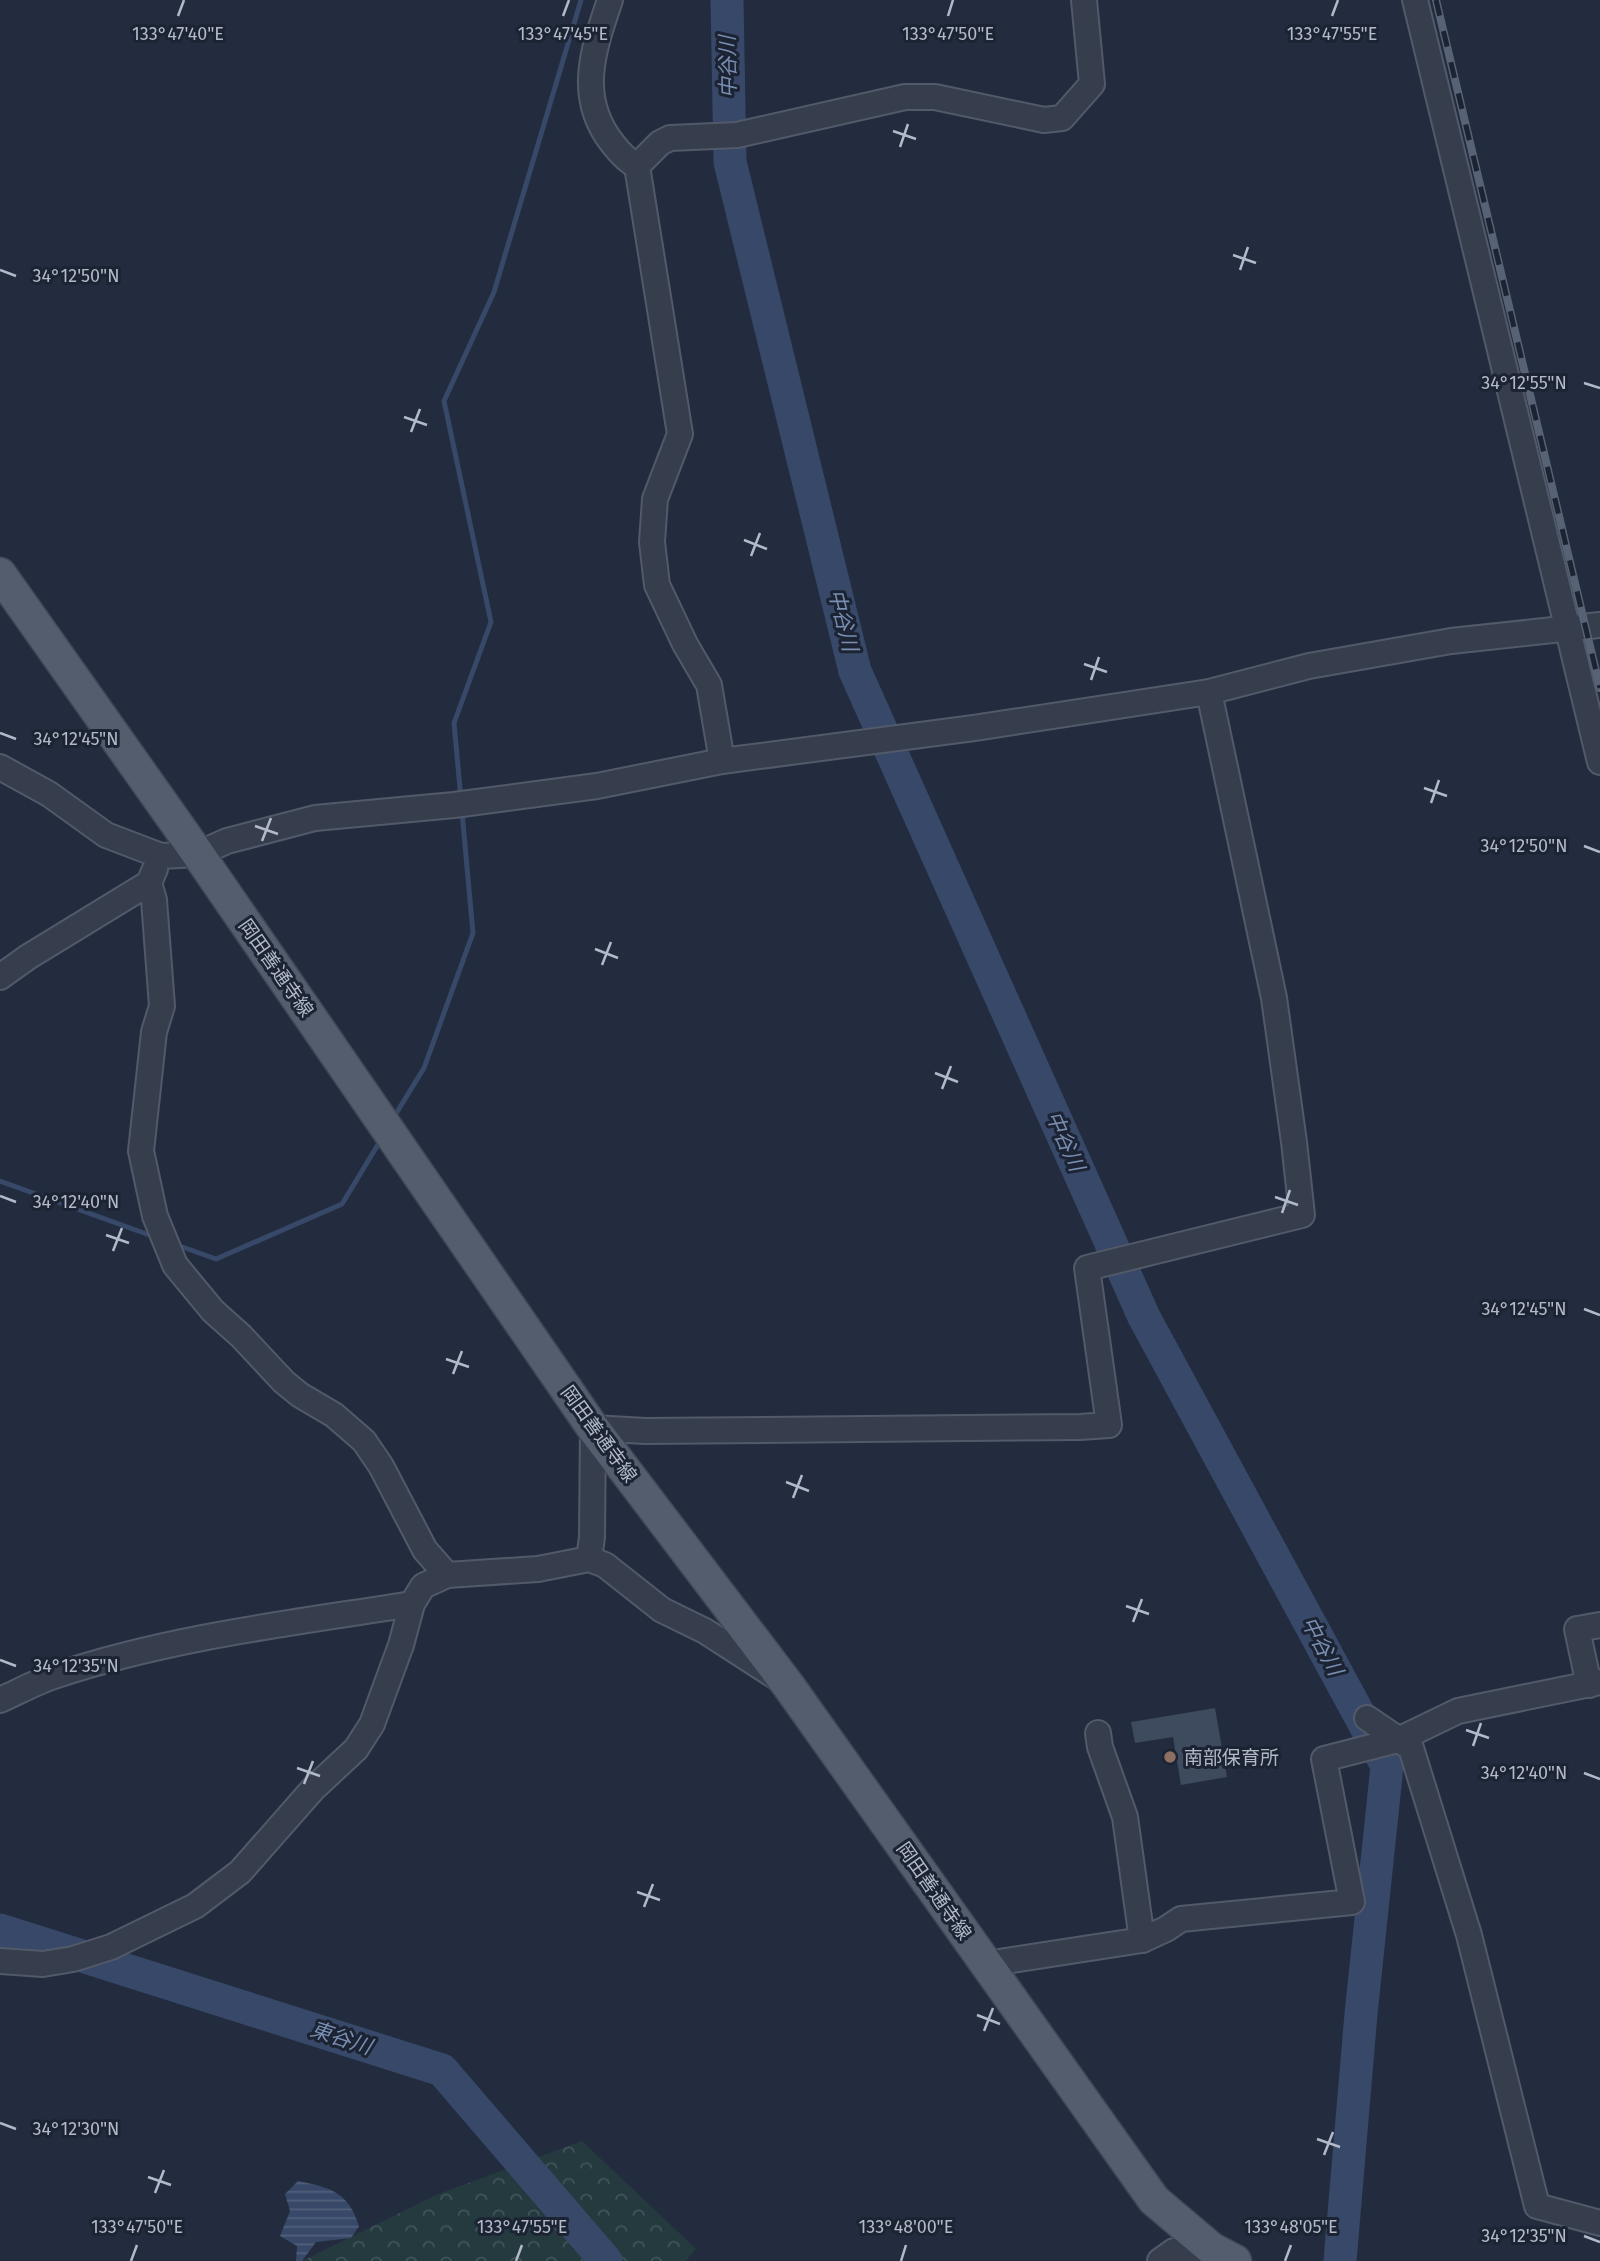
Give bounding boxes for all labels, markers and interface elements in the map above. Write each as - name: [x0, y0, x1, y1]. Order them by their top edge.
- text: 133°47'40"E: [132, 23, 224, 45]
- text: 133°47'45"E: [518, 23, 608, 45]
- text: 133°47'50"E: [902, 23, 994, 45]
- text: 133°47'55"E: [1287, 23, 1377, 45]
- water label: 中谷川: [714, 33, 742, 99]
- text: 34°12'50"N: [33, 265, 119, 287]
- text: 34°12'55"N: [1481, 372, 1567, 394]
- water label: 中谷川: [823, 586, 864, 656]
- text: 34°12'45"N: [33, 728, 119, 750]
- text: 34°12'50"N: [1481, 835, 1567, 857]
- street label: 岡田善通寺線: [234, 915, 318, 1021]
- water label: 中谷川: [1040, 1107, 1091, 1177]
- text: 34°12'40"N: [33, 1191, 119, 1213]
- text: 34°12'45"N: [1481, 1298, 1567, 1320]
- street label: 岡田善通寺線: [556, 1381, 642, 1487]
- water label: 中谷川: [1296, 1612, 1349, 1682]
- text: 34°12'35"N: [33, 1655, 119, 1677]
- place label: 南部保育所: [1184, 1746, 1279, 1769]
- marker: 南部保育所: [1162, 1749, 1178, 1765]
- text: 34°12'40"N: [1481, 1762, 1567, 1784]
- street label: 岡田善通寺線: [892, 1838, 976, 1944]
- water label: 東谷川: [307, 2016, 377, 2061]
- text: 34°12'30"N: [33, 2118, 119, 2140]
- text: 133°47'50"E: [91, 2216, 183, 2238]
- text: 133°47'55"E: [477, 2216, 567, 2238]
- text: 133°48'00"E: [859, 2216, 953, 2238]
- text: 133°48'05"E: [1244, 2216, 1338, 2238]
- text: 34°12'35"N: [1481, 2225, 1567, 2247]

